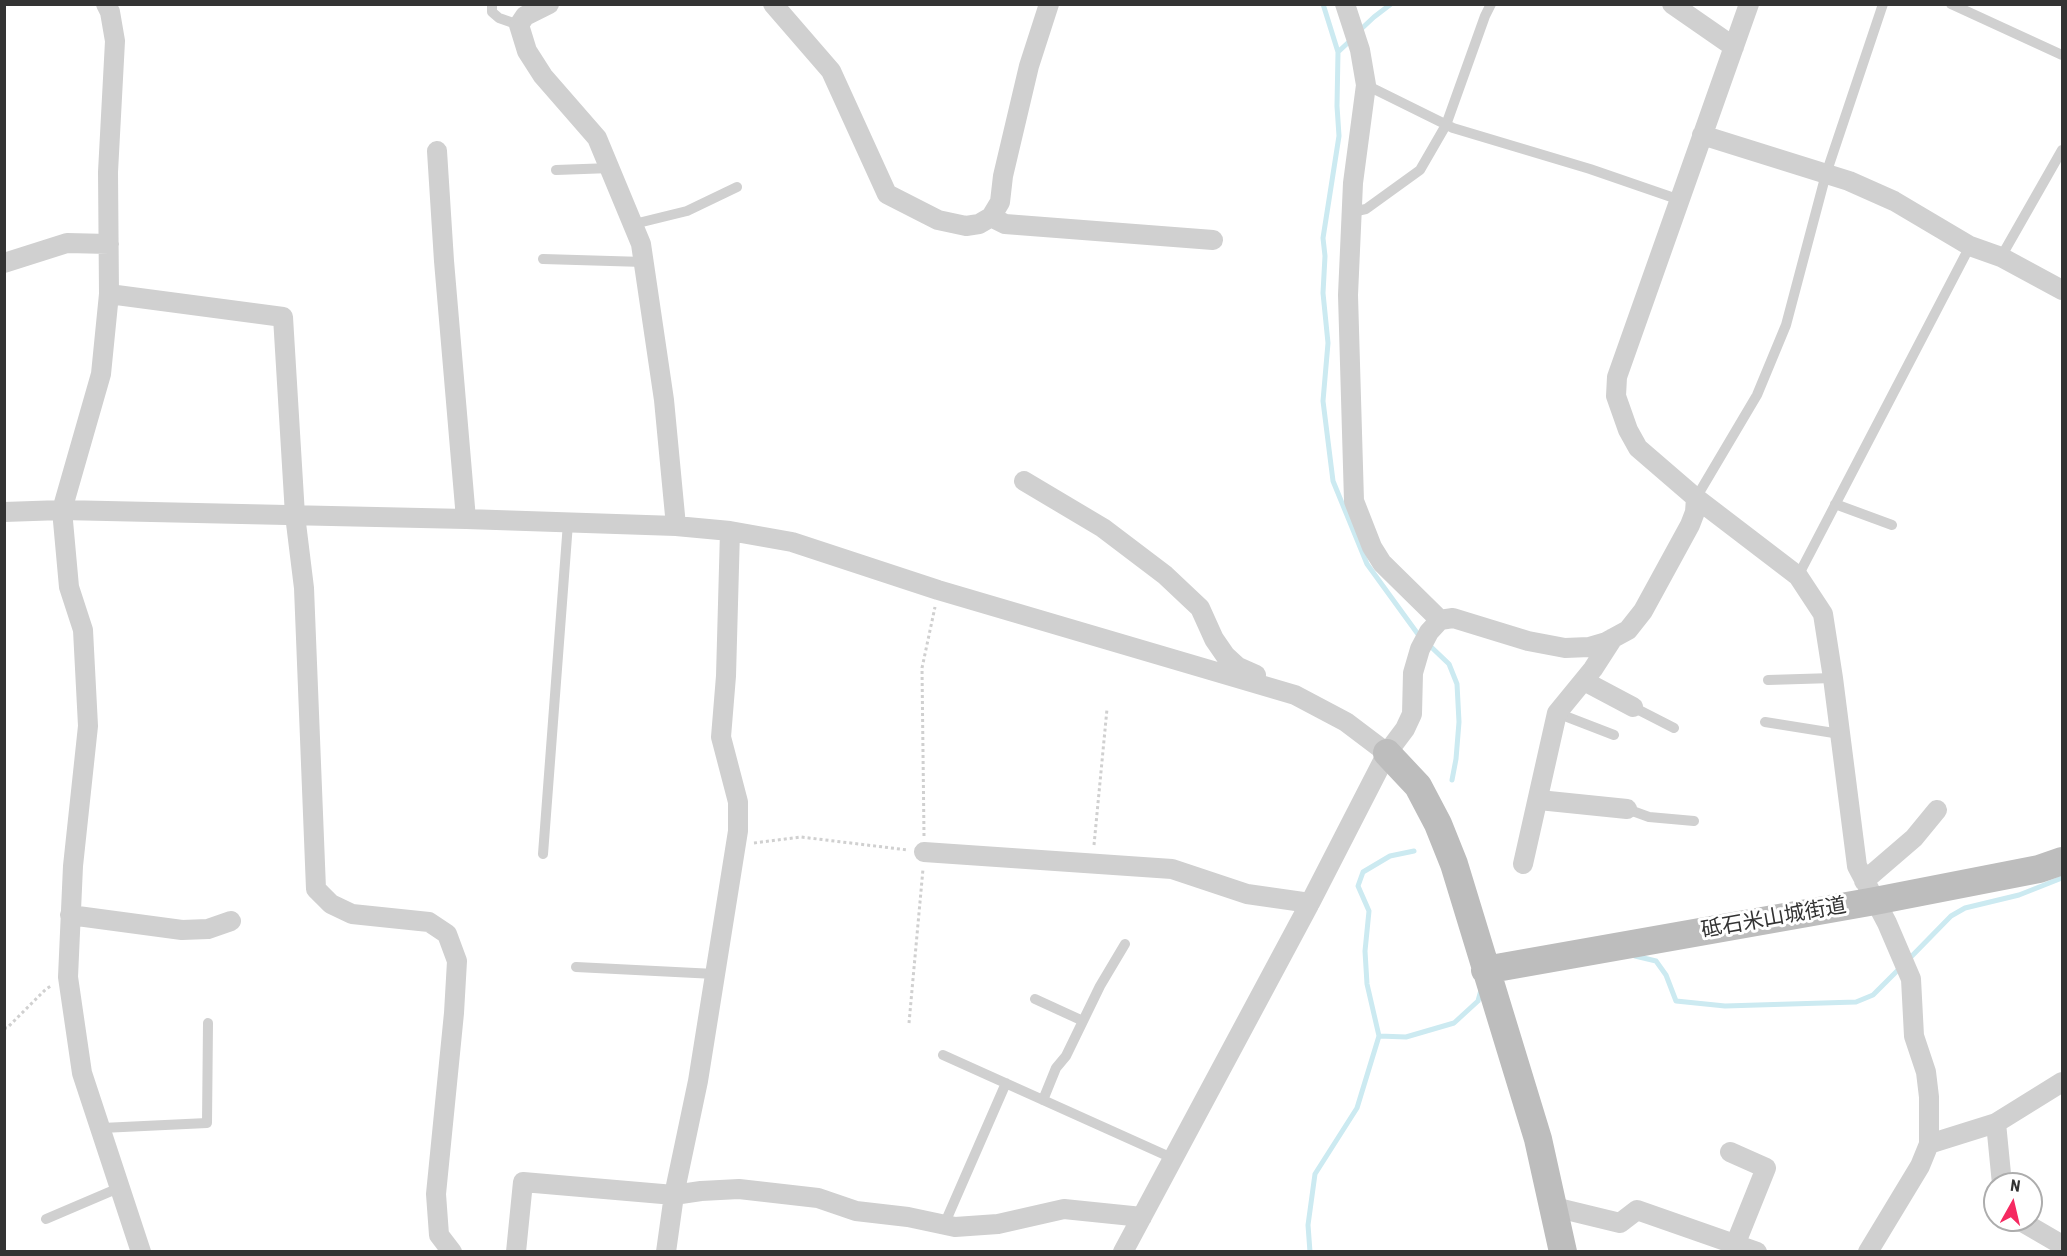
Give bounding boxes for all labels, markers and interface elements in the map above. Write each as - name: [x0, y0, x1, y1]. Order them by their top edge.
- street label: 砥石米山城街道: [1699, 894, 1849, 944]
- north arrow: [1983, 1172, 2043, 1232]
- text: N: [2009, 1176, 2021, 1196]

